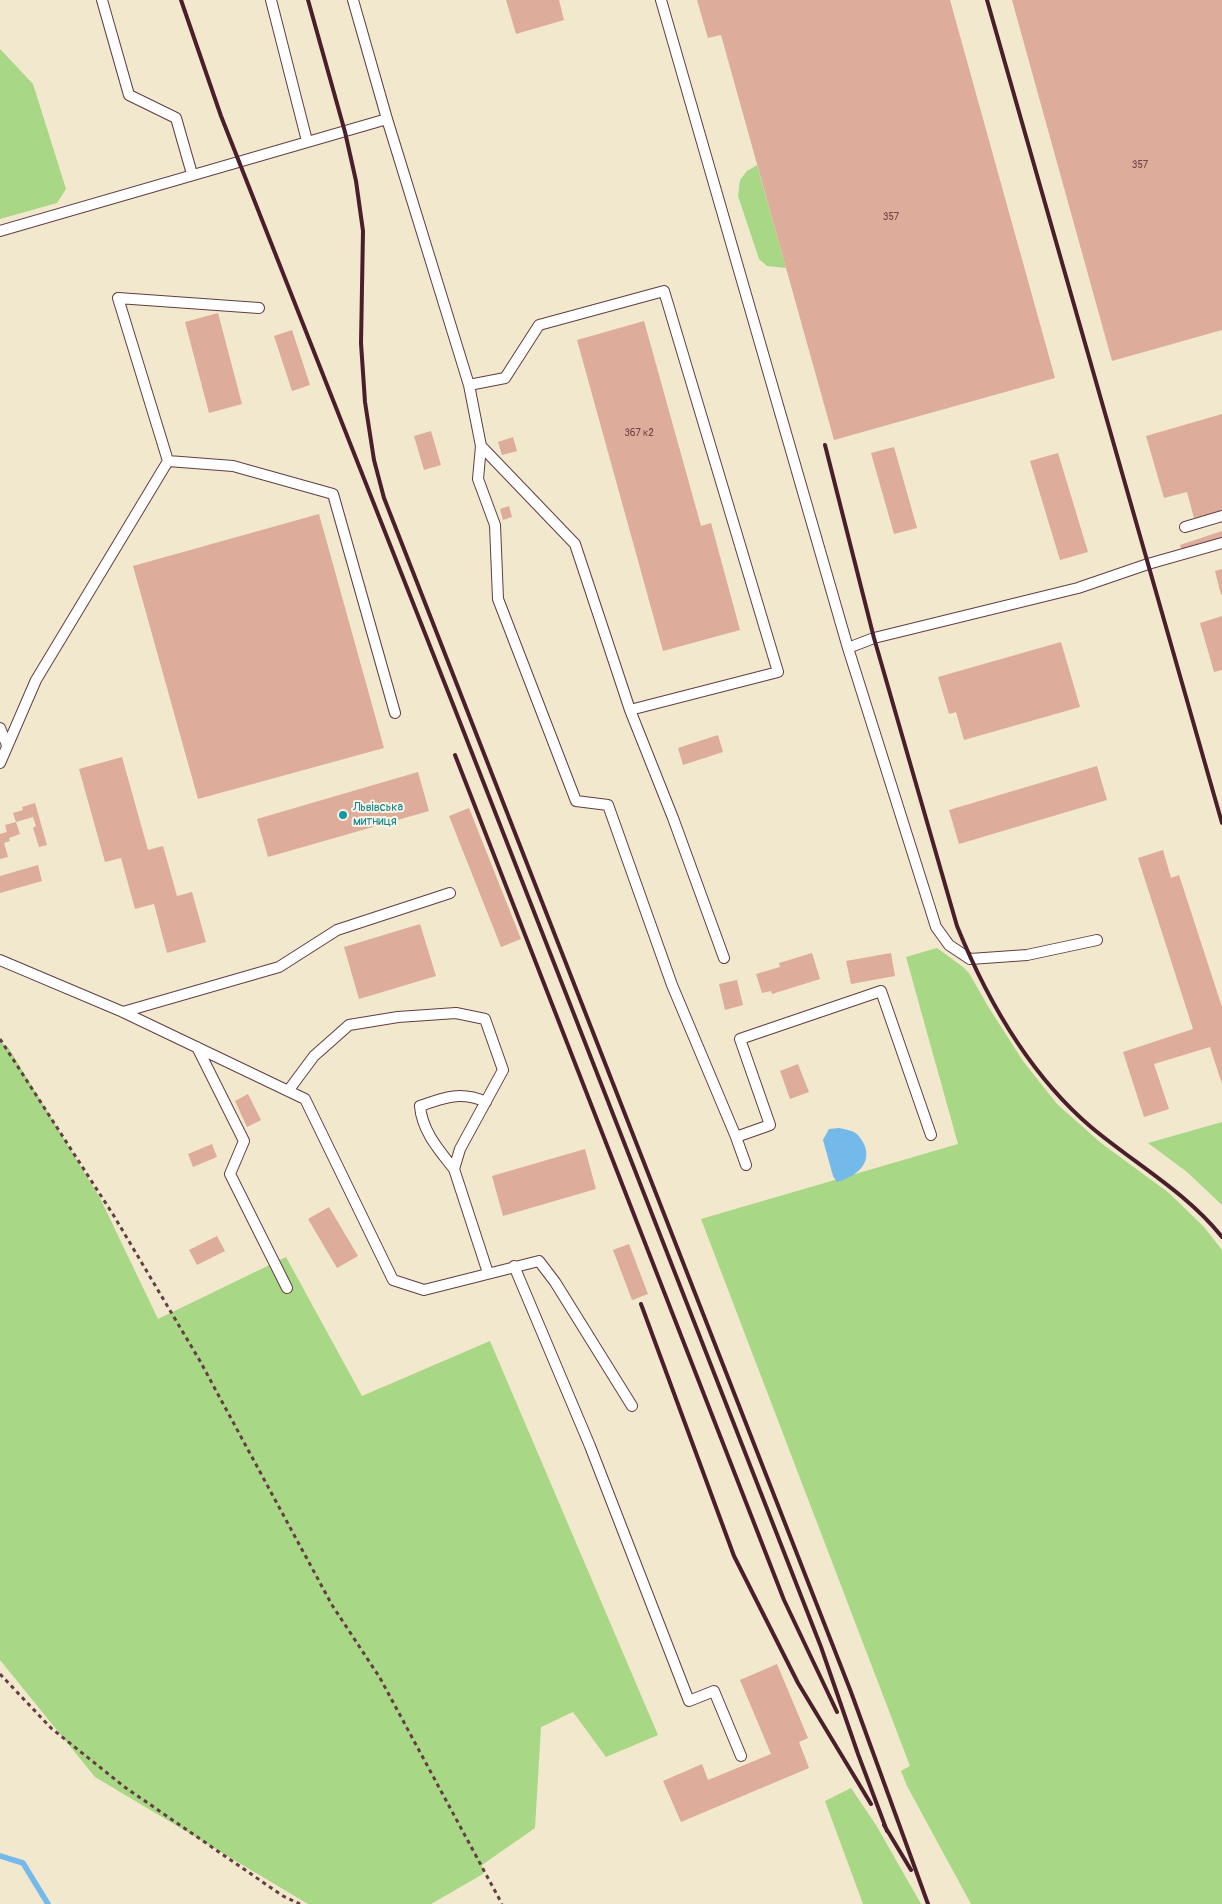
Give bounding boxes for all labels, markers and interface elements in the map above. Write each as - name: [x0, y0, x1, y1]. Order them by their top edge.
- house number: 357: [1132, 159, 1148, 171]
- house number: 357: [883, 211, 899, 223]
- house number: 367 к2: [624, 427, 654, 439]
- place label: Львівська митниця: [353, 801, 403, 829]
- marker: Львівська митниця: [337, 809, 349, 821]

